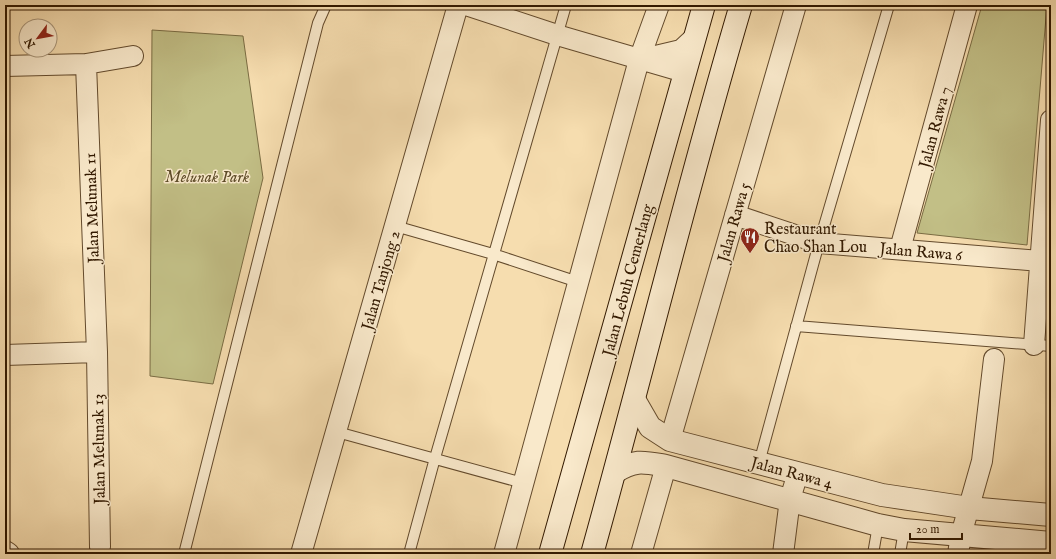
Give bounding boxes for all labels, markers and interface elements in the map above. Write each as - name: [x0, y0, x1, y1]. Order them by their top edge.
- north arrow: [18, 18, 58, 58]
- text: N: [22, 35, 39, 51]
- street label: Jalan Rawa 7: [915, 85, 956, 172]
- street label: Jalan Melunak 11: [81, 152, 105, 266]
- park label: Melunak Park: [165, 168, 250, 188]
- street label: Jalan Rawa 5: [713, 180, 756, 267]
- street label: Jalan Lebuh Cemerlang: [598, 202, 659, 361]
- place label: Restaurant Chao Shan Lou: [764, 220, 867, 258]
- restaurant icon: Restaurant Chao Shan Lou: [739, 226, 761, 254]
- street label: Jalan Tanjong 2: [358, 228, 406, 335]
- street label: Jalan Rawa 6: [877, 239, 963, 267]
- street label: Jalan Melunak 13: [89, 393, 111, 506]
- street label: Jalan Rawa 4: [746, 453, 835, 494]
- scale bar: [910, 515, 962, 541]
- text: 20 m: [916, 522, 939, 537]

